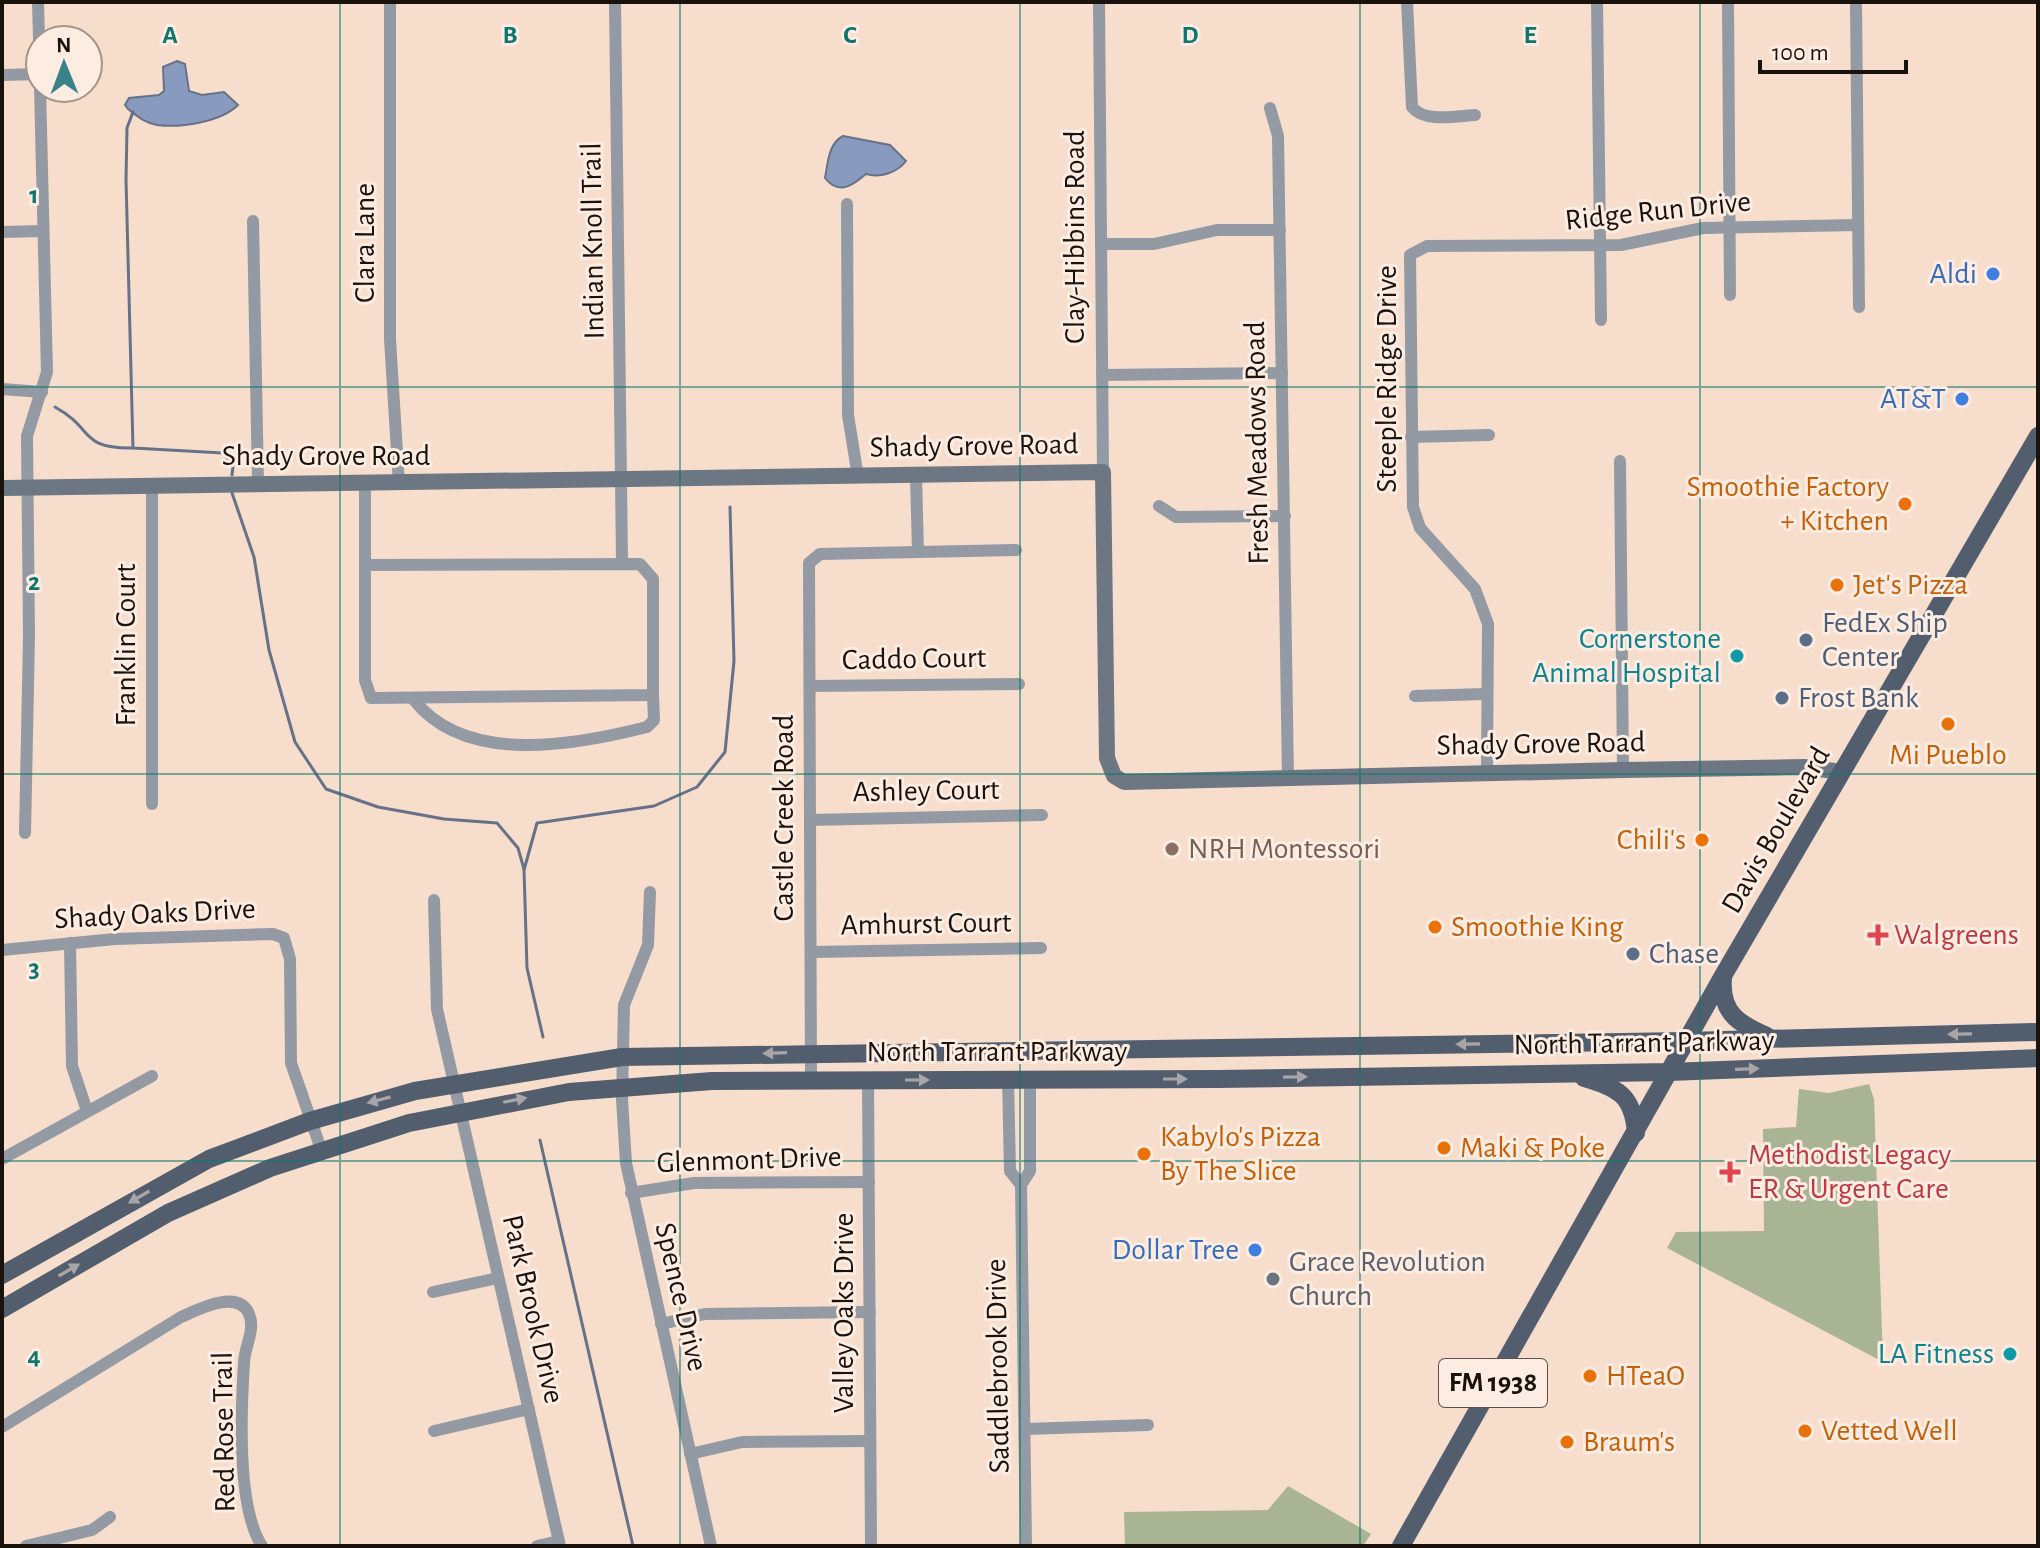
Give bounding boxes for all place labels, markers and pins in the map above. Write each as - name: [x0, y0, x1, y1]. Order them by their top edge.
- place label: Aldi: [1929, 259, 1977, 289]
- marker: Aldi: [1984, 265, 2002, 283]
- place label: AT&T: [1880, 384, 1946, 414]
- marker: AT&T: [1953, 390, 1971, 408]
- place label: Smoothie Factory + Kitchen: [1687, 472, 1889, 536]
- marker: Smoothie Factory + Kitchen: [1896, 495, 1914, 513]
- place label: Jet's Pizza: [1853, 570, 1968, 600]
- marker: Jet's Pizza: [1828, 576, 1846, 594]
- place label: FedEx Ship Center: [1822, 608, 1948, 672]
- place label: Cornerstone Animal Hospital: [1532, 624, 1721, 688]
- marker: FedEx Ship Center: [1797, 631, 1815, 649]
- marker: Cornerstone Animal Hospital: [1728, 647, 1746, 665]
- place label: Frost Bank: [1798, 683, 1919, 713]
- marker: Frost Bank: [1773, 689, 1791, 707]
- marker: Mi Pueblo: [1939, 715, 1957, 733]
- place label: Mi Pueblo: [1889, 740, 2007, 770]
- place label: Chili's: [1617, 825, 1686, 855]
- marker: Chili's: [1693, 831, 1711, 849]
- place label: NRH Montessori: [1188, 834, 1380, 864]
- marker: NRH Montessori: [1163, 840, 1181, 858]
- place label: Smoothie King: [1451, 912, 1624, 942]
- marker: Smoothie King: [1426, 918, 1444, 936]
- place label: Walgreens: [1894, 920, 2019, 950]
- marker: Walgreens: [1869, 926, 1887, 944]
- place label: Chase: [1649, 939, 1719, 969]
- marker: Chase: [1624, 945, 1642, 963]
- place label: Kabylo's Pizza By The Slice: [1160, 1122, 1321, 1186]
- place label: Maki & Poke: [1460, 1133, 1605, 1163]
- marker: Maki & Poke: [1435, 1139, 1453, 1157]
- place label: Methodist Legacy ER & Urgent Care: [1748, 1140, 1951, 1204]
- marker: Kabylo's Pizza By The Slice: [1135, 1145, 1153, 1163]
- marker: Methodist Legacy ER & Urgent Care: [1719, 1161, 1741, 1183]
- place label: Dollar Tree: [1112, 1235, 1239, 1265]
- marker: Dollar Tree: [1246, 1241, 1264, 1259]
- place label: Grace Revolution Church: [1289, 1247, 1486, 1311]
- marker: Grace Revolution Church: [1264, 1270, 1282, 1288]
- place label: LA Fitness: [1878, 1339, 1994, 1369]
- marker: LA Fitness: [2001, 1345, 2019, 1363]
- place label: HTeaO: [1606, 1361, 1685, 1391]
- marker: HTeaO: [1581, 1367, 1599, 1385]
- place label: Vetted Well: [1821, 1416, 1958, 1446]
- marker: Vetted Well: [1796, 1422, 1814, 1440]
- place label: Braum's: [1583, 1427, 1675, 1457]
- marker: Braum's: [1558, 1433, 1576, 1451]

